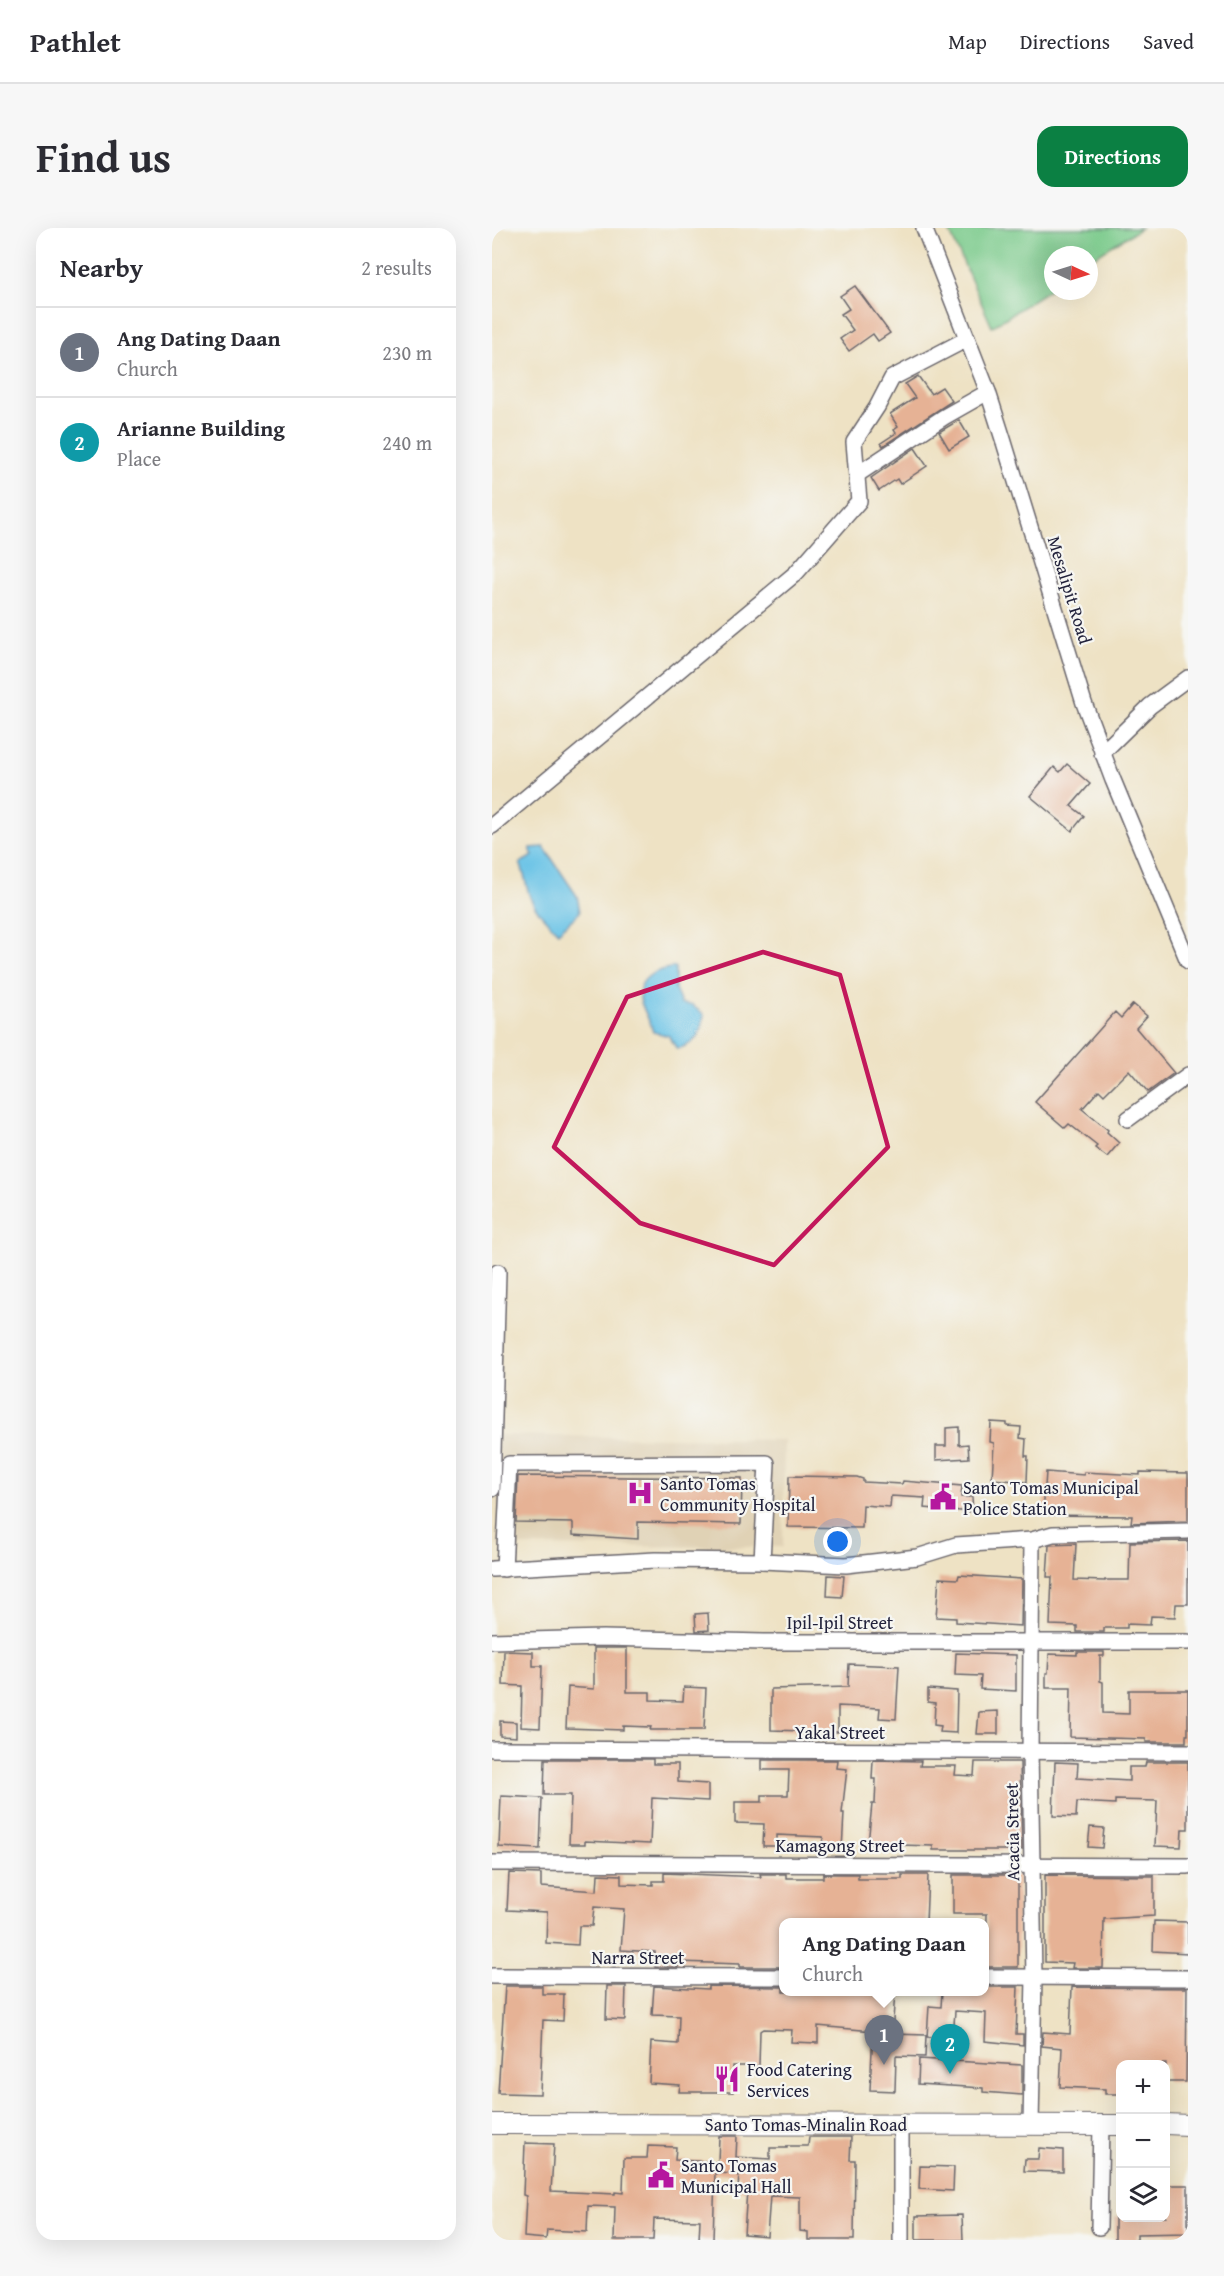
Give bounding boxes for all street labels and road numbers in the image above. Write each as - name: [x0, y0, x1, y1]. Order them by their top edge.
- street label: Mesalipit Road: [1041, 533, 1099, 648]
- street label: Ipil-Ipil Street: [787, 1609, 894, 1636]
- street label: Yakal Street: [795, 1719, 886, 1746]
- street label: Acacia Street: [998, 1782, 1026, 1881]
- street label: Kamagong Street: [775, 1832, 905, 1859]
- street label: Narra Street: [592, 1944, 685, 1971]
- street label: Santo Tomas-Minalin Road: [705, 2111, 908, 2138]

